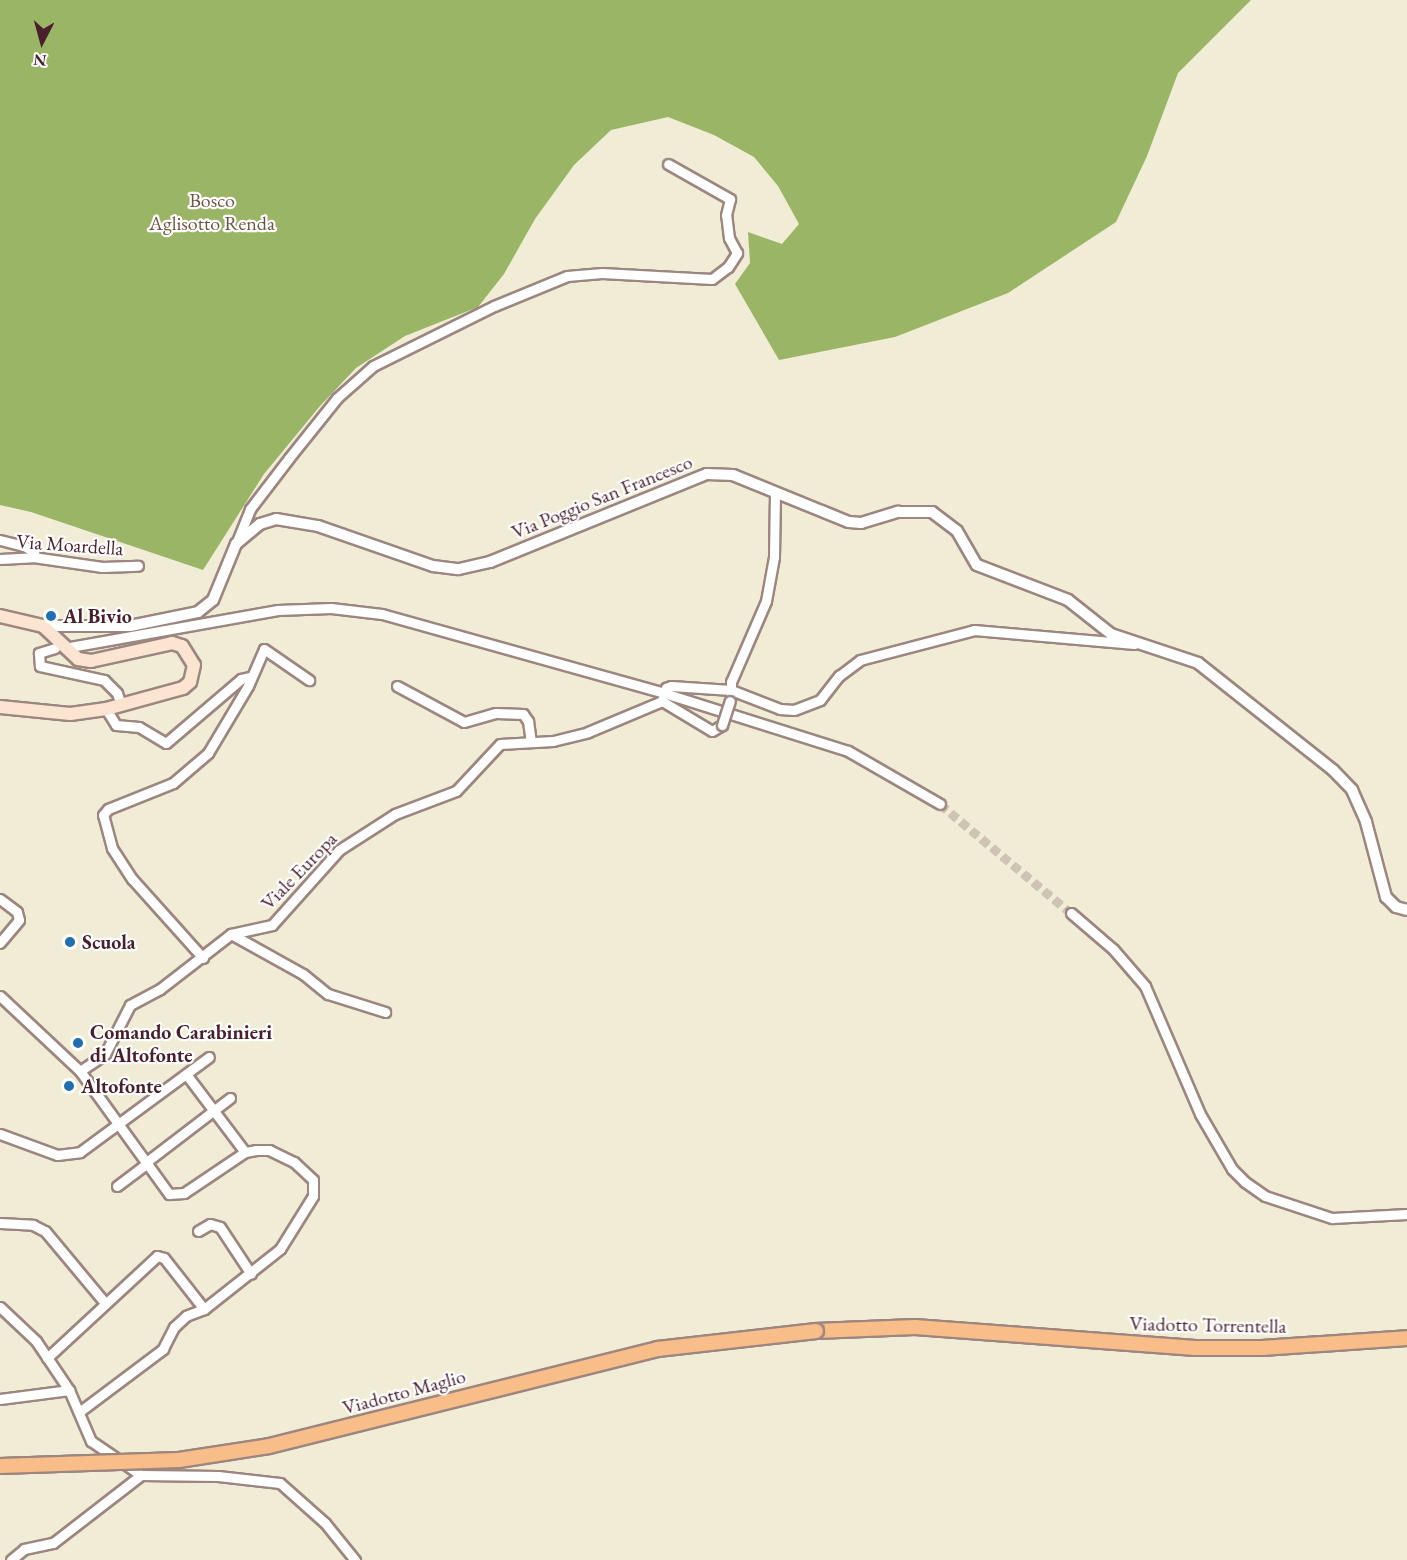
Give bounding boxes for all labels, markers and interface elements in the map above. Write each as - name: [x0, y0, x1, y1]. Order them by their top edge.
- north arrow: [12, 12, 72, 72]
- text: N: [33, 49, 48, 72]
- park label: Bosco Aglisotto Renda: [149, 189, 275, 236]
- street label: Via Poggio San Francesco: [508, 450, 696, 544]
- street label: Via Moardella: [16, 529, 124, 561]
- place label: Al Bivio: [63, 604, 132, 628]
- marker: Al Bivio: [44, 609, 58, 623]
- street label: Viale Europa: [256, 827, 342, 915]
- place label: Scuola: [82, 930, 136, 954]
- marker: Scuola: [63, 935, 77, 949]
- place label: Comando Carabinieri di Altofonte: [90, 1020, 272, 1067]
- marker: Comando Carabinieri di Altofonte: [71, 1036, 85, 1050]
- place label: Altofonte: [81, 1074, 162, 1098]
- marker: Altofonte: [62, 1079, 76, 1093]
- street label: Viadotto Torrentella: [1129, 1312, 1287, 1338]
- street label: Viadotto Maglio: [340, 1364, 468, 1420]

